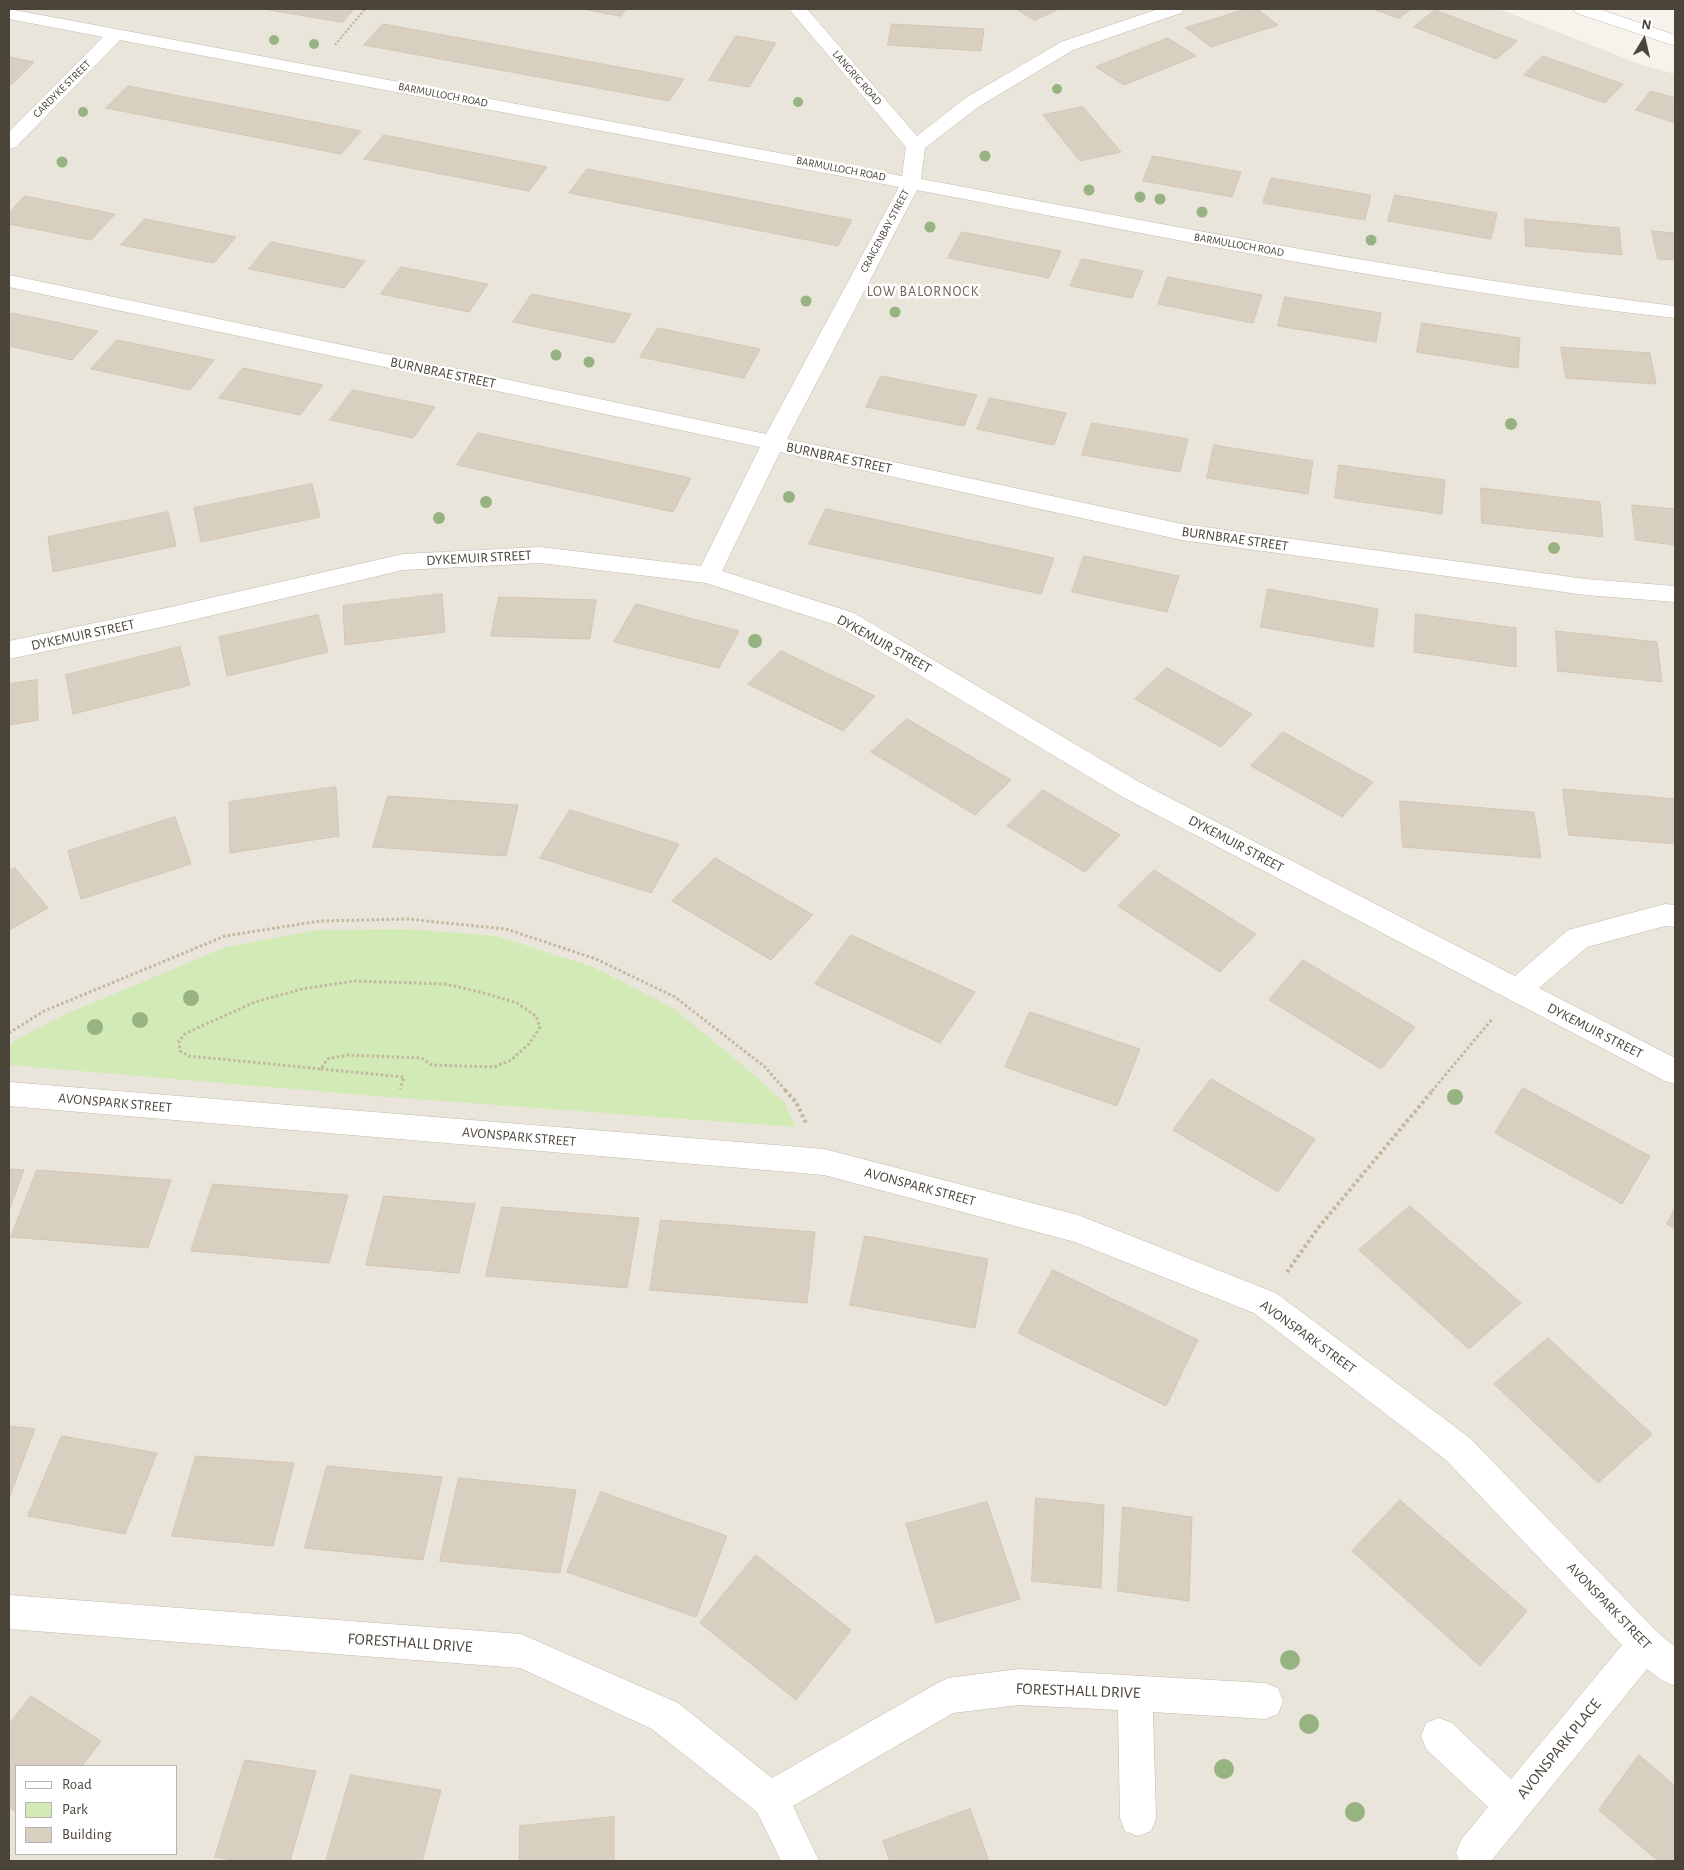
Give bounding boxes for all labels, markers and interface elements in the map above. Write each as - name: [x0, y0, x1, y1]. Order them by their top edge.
- north arrow: [1619, 15, 1669, 65]
- text: N: [1640, 18, 1652, 33]
- street label: LANGRIG ROAD: [830, 48, 884, 108]
- street label: CARDYKE STREET: [30, 57, 94, 121]
- street label: BARMULLOCH ROAD: [397, 80, 489, 110]
- street label: BARMULLOCH ROAD: [795, 154, 887, 184]
- street label: CRAIGENBAY STREET: [858, 187, 912, 275]
- street label: BARMULLOCH ROAD: [1193, 231, 1285, 259]
- district label: LOW BALORNOCK: [865, 284, 981, 300]
- street label: BURNBRAE STREET: [389, 354, 497, 392]
- street label: BURNBRAE STREET: [785, 439, 893, 477]
- street label: BURNBRAE STREET: [1181, 523, 1289, 555]
- street label: DYKEMUIR STREET: [426, 547, 532, 569]
- street label: DYKEMUIR STREET: [834, 611, 934, 677]
- street label: DYKEMUIR STREET: [30, 616, 136, 654]
- street label: DYKEMUIR STREET: [1186, 812, 1286, 876]
- street label: DYKEMUIR STREET: [1544, 1000, 1646, 1062]
- street label: AVONSPARK STREET: [57, 1090, 173, 1116]
- street label: AVONSPARK STREET: [461, 1124, 577, 1150]
- street label: AVONSPARK STREET: [863, 1164, 977, 1210]
- street label: AVONSPARK STREET: [1257, 1297, 1359, 1377]
- street label: AVONSPARK STREET: [1563, 1559, 1655, 1653]
- street label: FORESTHALL DRIVE: [347, 1629, 473, 1657]
- street label: FORESTHALL DRIVE: [1015, 1679, 1141, 1703]
- street label: AVONSPARK PLACE: [1513, 1695, 1605, 1803]
- legend: [15, 1765, 178, 1855]
- text: Road: [62, 1777, 92, 1792]
- text: Park: [62, 1802, 88, 1817]
- text: Building: [62, 1827, 112, 1842]

